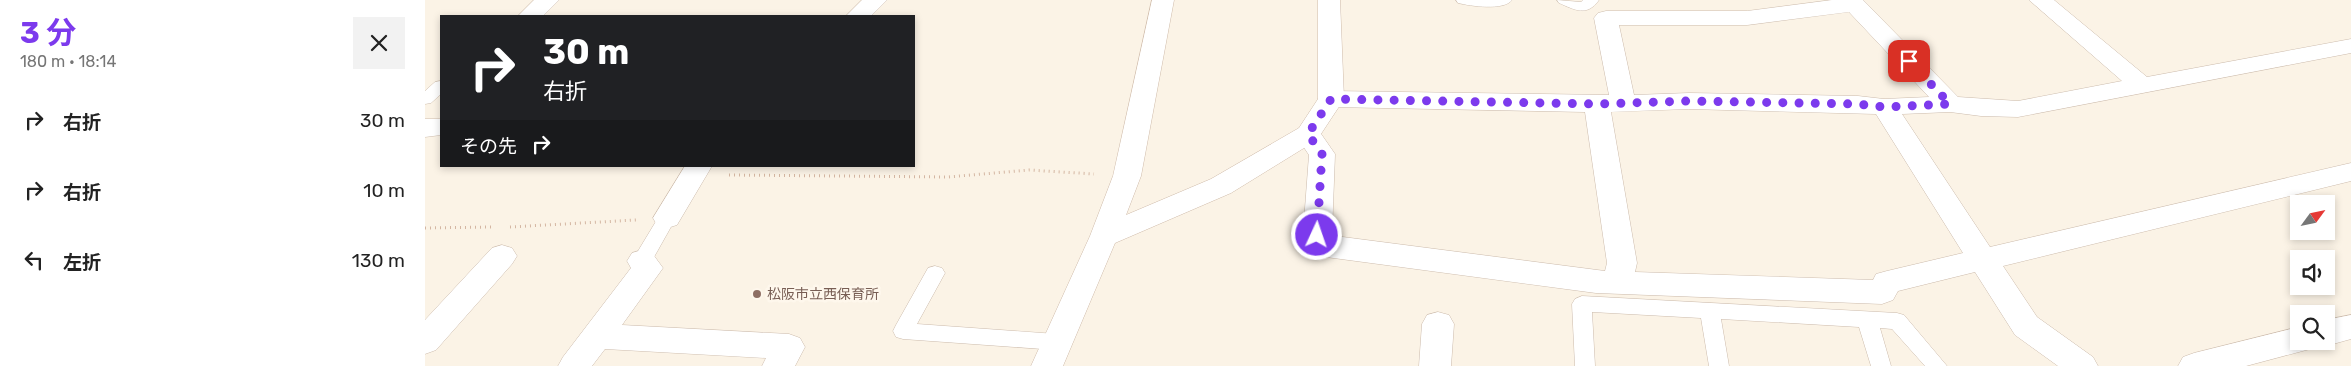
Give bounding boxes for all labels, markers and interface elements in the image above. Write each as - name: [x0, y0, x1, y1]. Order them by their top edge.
- text: 3 分: [20, 15, 76, 51]
- button: close: [353, 17, 405, 69]
- text: 30 m: [543, 31, 629, 73]
- icon: right: [460, 35, 525, 100]
- pin: [1888, 40, 1930, 82]
- icon: arrive: [1895, 47, 1923, 75]
- text: 180 m · 18:14: [20, 52, 116, 71]
- text: 右折: [543, 78, 587, 105]
- icon: right: [20, 106, 48, 134]
- text: 30 m: [360, 109, 405, 132]
- text: 右折: [63, 111, 101, 134]
- icon: right: [527, 130, 555, 158]
- text: その先: [460, 135, 517, 158]
- icon: right: [20, 176, 48, 204]
- text: 10 m: [363, 179, 405, 202]
- text: 右折: [63, 181, 101, 204]
- north arrow: [2290, 195, 2335, 240]
- map controls: [2290, 195, 2335, 350]
- position arrow: [1290, 208, 1342, 260]
- icon: left: [20, 246, 48, 274]
- text: 130 m: [352, 249, 405, 272]
- button: sound: [2290, 250, 2335, 295]
- text: 左折: [63, 251, 101, 274]
- place label: 松阪市立西保育所: [767, 286, 879, 303]
- marker: 松阪市立西保育所: [751, 288, 763, 300]
- button: search: [2290, 305, 2335, 350]

